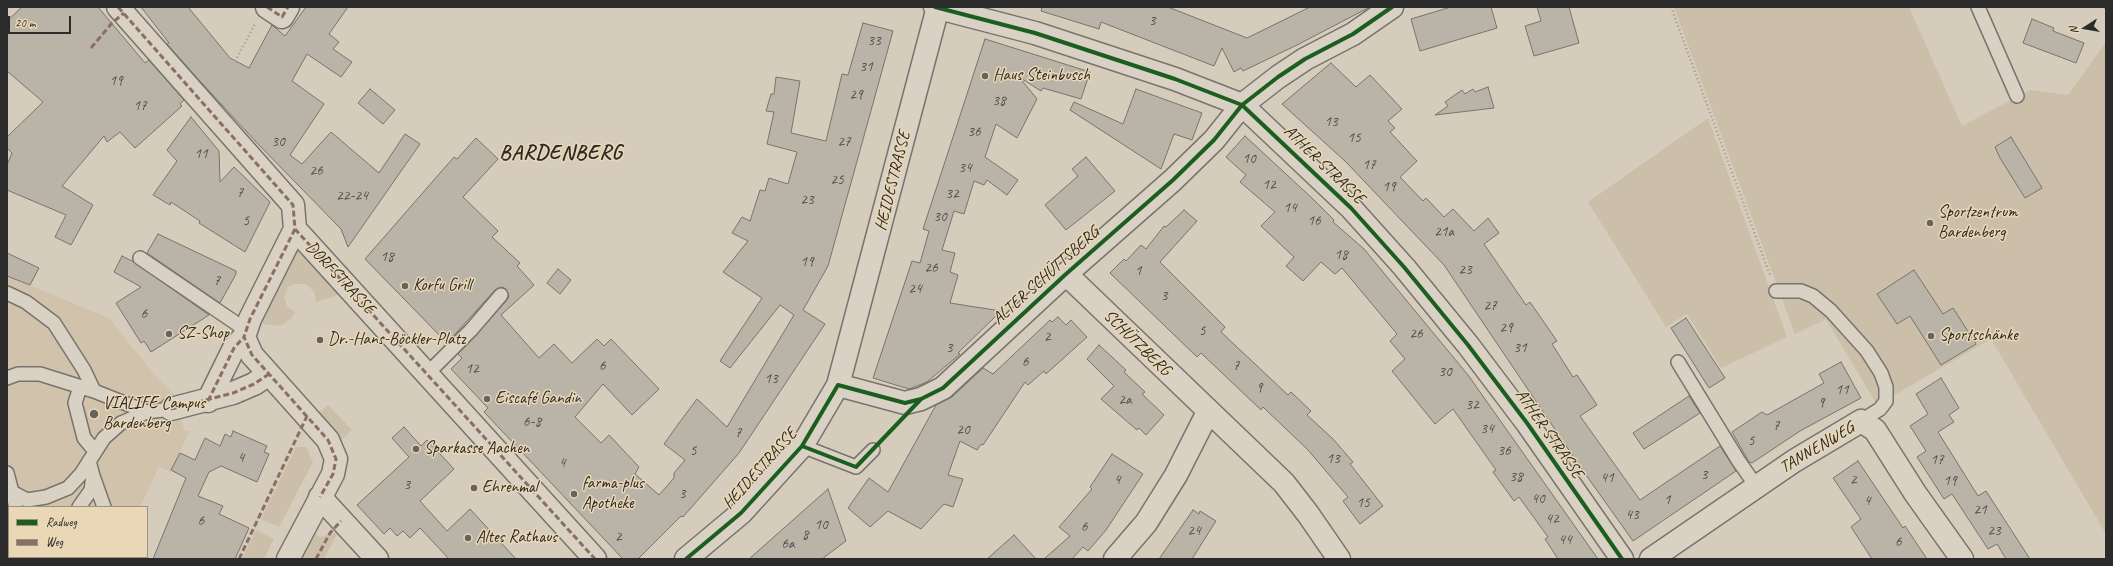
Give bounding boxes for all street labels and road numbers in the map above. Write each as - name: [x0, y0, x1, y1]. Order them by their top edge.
- street label: ATHER STRASSE: [1279, 121, 1369, 209]
- street label: HEIDESTRASSE: [871, 129, 915, 233]
- street label: ALTER SCHÜTTSBERG: [988, 223, 1104, 329]
- street label: DORFSTRASSE: [301, 237, 379, 319]
- street label: SCHÜTZBERG: [1099, 306, 1175, 380]
- street label: ATHER STRASSE: [1511, 385, 1587, 483]
- street label: TANNENWEG: [1776, 418, 1858, 478]
- street label: HEIDESTRASSE: [718, 424, 802, 514]

